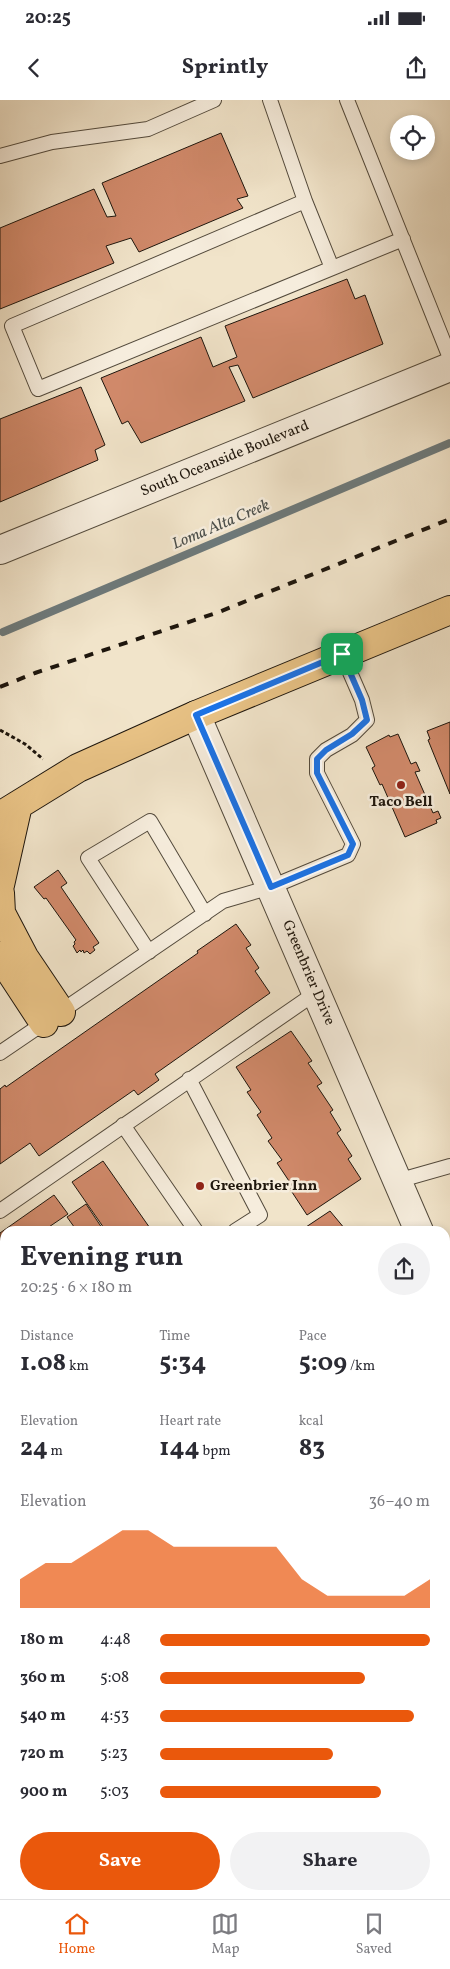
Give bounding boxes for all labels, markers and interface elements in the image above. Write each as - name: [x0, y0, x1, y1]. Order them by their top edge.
- text: 20:25: [25, 5, 71, 31]
- text: Sprintly: [182, 52, 268, 83]
- icon: back: [20, 54, 48, 82]
- icon: share: [402, 54, 430, 82]
- map controls: [390, 115, 435, 160]
- button: locate: [390, 115, 435, 160]
- street label: South Oceanside Boulevard: [138, 416, 312, 502]
- water label: Loma Alta Creek: [169, 494, 274, 555]
- pin: [321, 633, 363, 675]
- icon: arrive: [328, 640, 356, 668]
- marker: Taco Bell: [395, 779, 407, 791]
- place label: Taco Bell: [369, 792, 433, 813]
- street label: Greenbrier Drive: [276, 917, 340, 1029]
- place label: Greenbrier Inn: [210, 1176, 318, 1197]
- marker: Greenbrier Inn: [194, 1180, 206, 1192]
- text: Evening run: [20, 1238, 184, 1277]
- button: share: [378, 1243, 430, 1295]
- text: 20:25 · 6 × 180 m: [20, 1277, 132, 1299]
- text: Distance: [20, 1327, 74, 1346]
- text: Time: [159, 1327, 190, 1346]
- text: Pace: [299, 1327, 327, 1346]
- text: 1.08: [20, 1346, 66, 1381]
- text: 5:34: [159, 1346, 206, 1381]
- text: 5:09: [299, 1346, 347, 1381]
- text: km: [66, 1357, 89, 1376]
- text: /km: [347, 1357, 375, 1376]
- text: Elevation: [20, 1412, 78, 1431]
- text: Heart rate: [159, 1412, 221, 1431]
- text: kcal: [299, 1412, 324, 1431]
- text: 24: [20, 1431, 48, 1466]
- text: 144: [159, 1431, 200, 1466]
- text: 83: [299, 1431, 325, 1466]
- text: m: [48, 1442, 63, 1461]
- text: bpm: [200, 1442, 231, 1461]
- text: Elevation: [20, 1491, 87, 1513]
- text: 36–40 m: [369, 1491, 430, 1513]
- text: 180 m: [20, 1629, 64, 1651]
- text: 4:48: [100, 1629, 131, 1651]
- text: 360 m: [20, 1667, 65, 1689]
- text: 5:08: [100, 1667, 129, 1689]
- text: 540 m: [20, 1705, 66, 1727]
- text: 4:53: [100, 1705, 129, 1727]
- text: 720 m: [20, 1743, 64, 1765]
- text: 5:23: [100, 1743, 128, 1765]
- text: 900 m: [20, 1781, 68, 1803]
- text: 5:03: [100, 1781, 129, 1803]
- button: Save: [20, 1832, 220, 1890]
- button: Share: [230, 1832, 430, 1890]
- tab: Home: [58, 1910, 95, 1959]
- tab: Map: [211, 1910, 239, 1959]
- tab: Saved: [356, 1910, 392, 1959]

